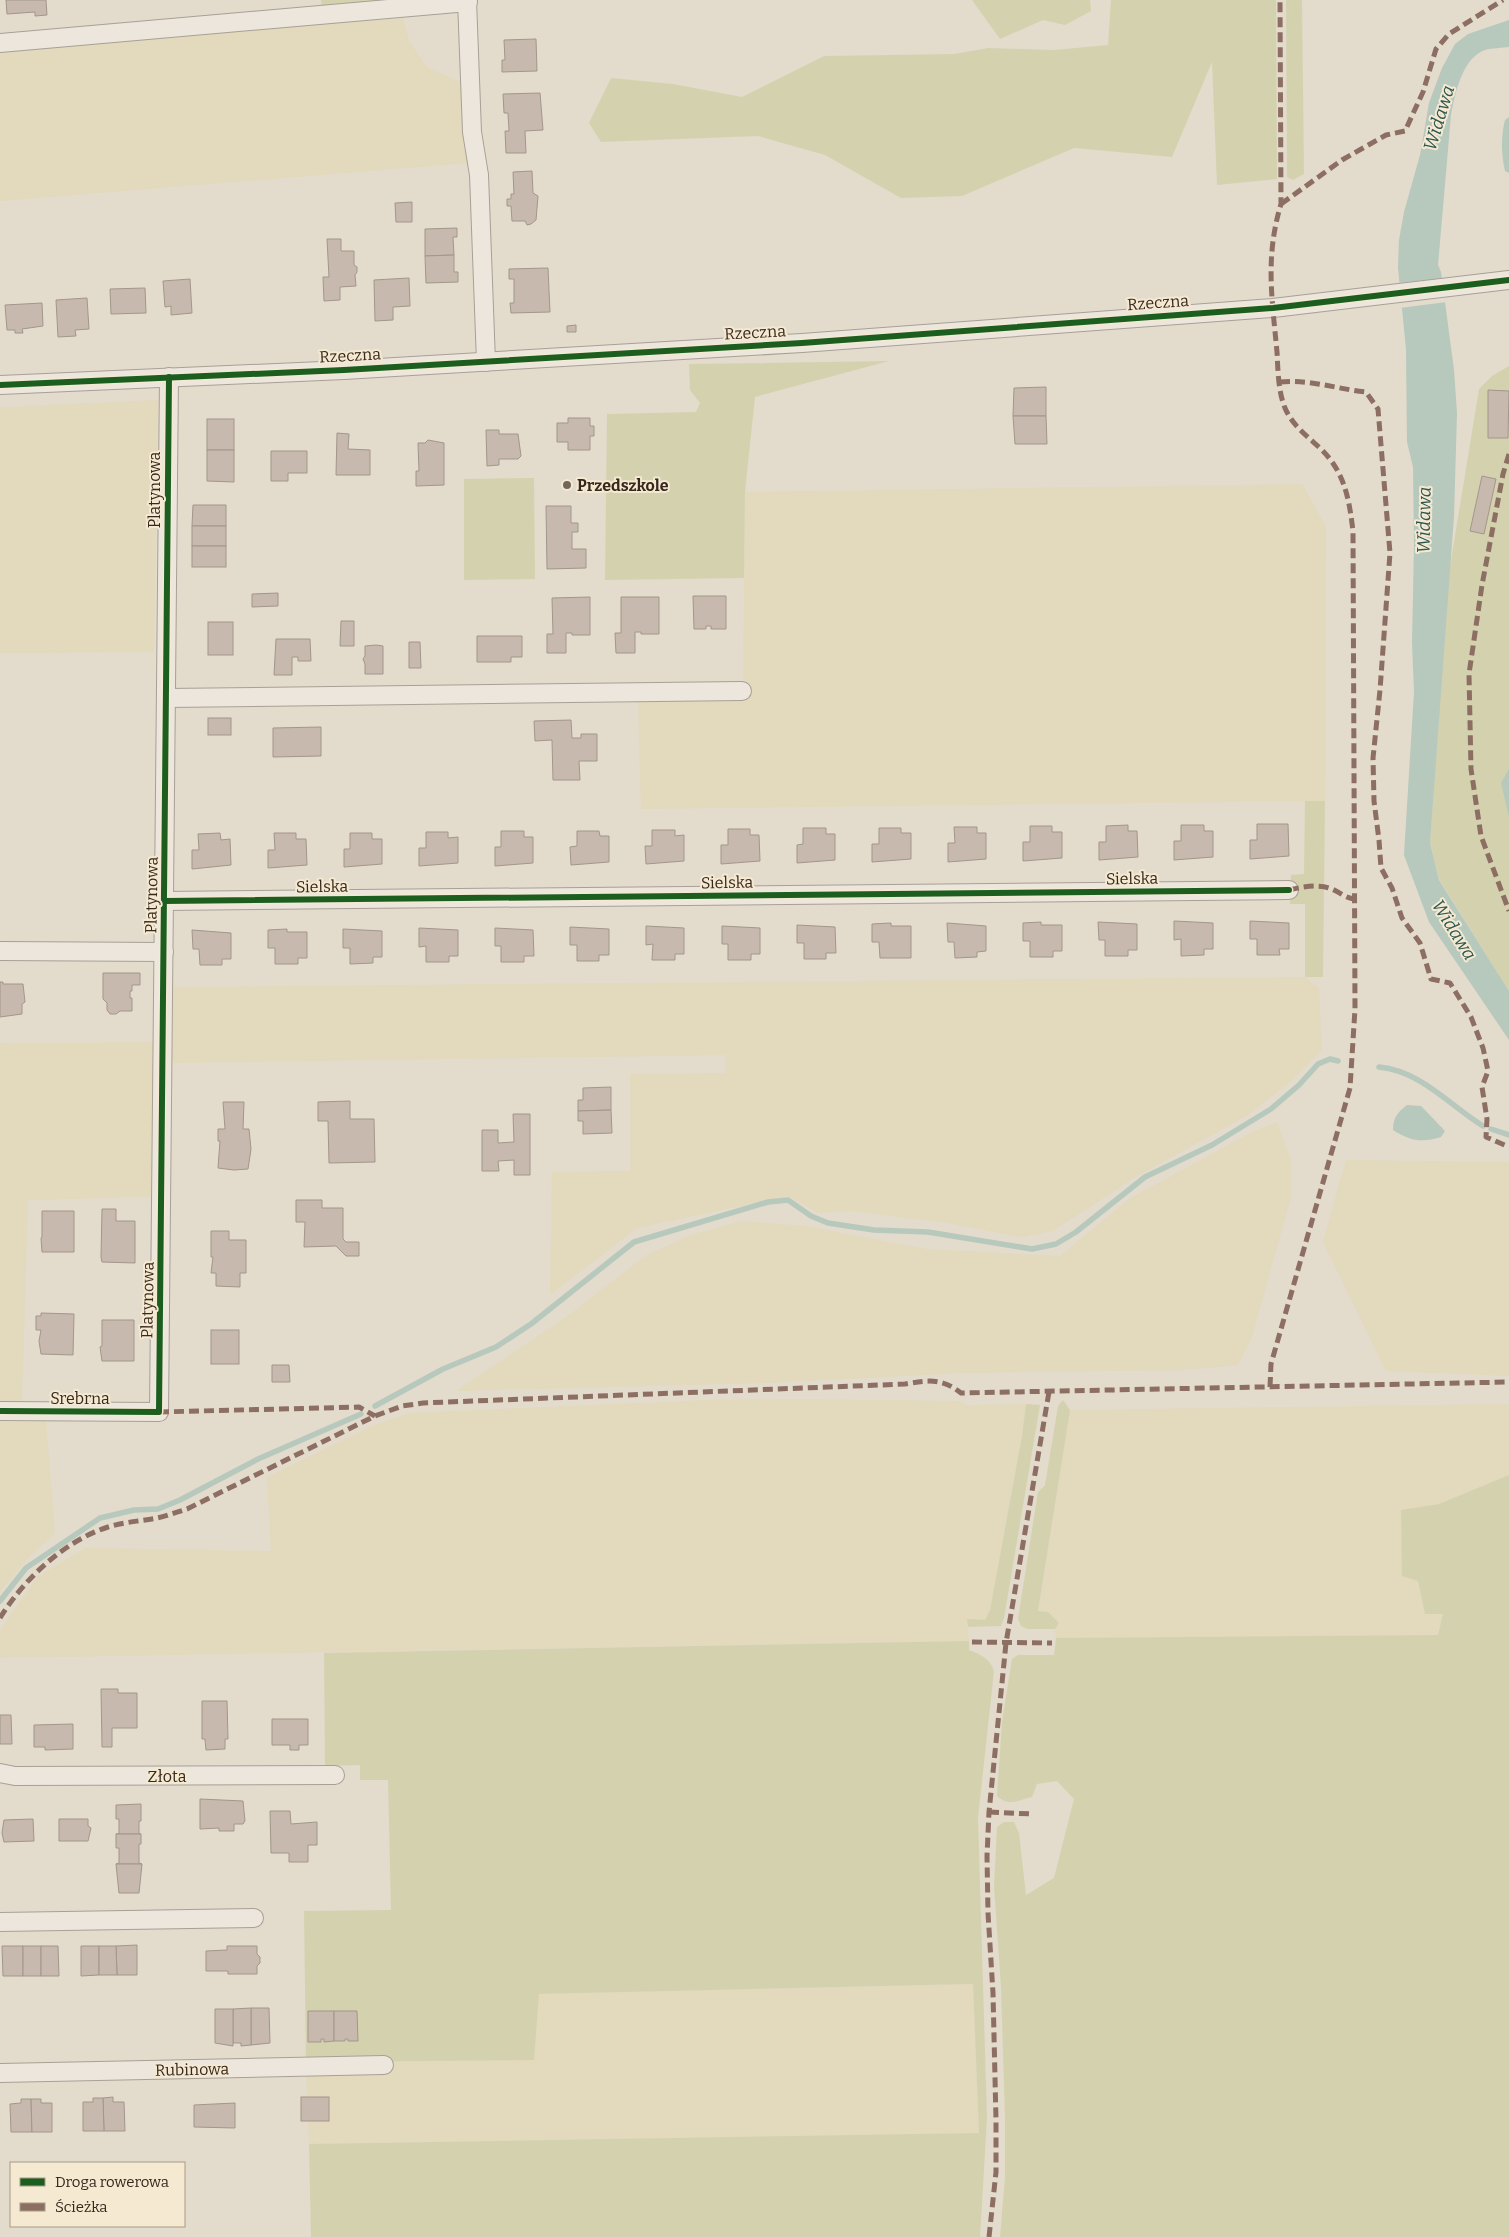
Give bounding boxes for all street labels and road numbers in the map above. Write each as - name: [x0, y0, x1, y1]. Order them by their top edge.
- street label: Rzeczna: [1127, 291, 1190, 314]
- street label: Rzeczna: [724, 321, 787, 344]
- street label: Rzeczna: [319, 344, 382, 367]
- street label: Platynowa: [145, 451, 164, 528]
- street label: Platynowa: [141, 856, 162, 934]
- street label: Sielska: [1106, 869, 1159, 888]
- street label: Sielska: [701, 873, 754, 892]
- street label: Sielska: [296, 877, 349, 896]
- street label: Platynowa: [137, 1261, 158, 1339]
- street label: Srebrna: [50, 1389, 110, 1408]
- street label: Złota: [148, 1767, 187, 1786]
- street label: Rubinowa: [155, 2059, 230, 2080]

